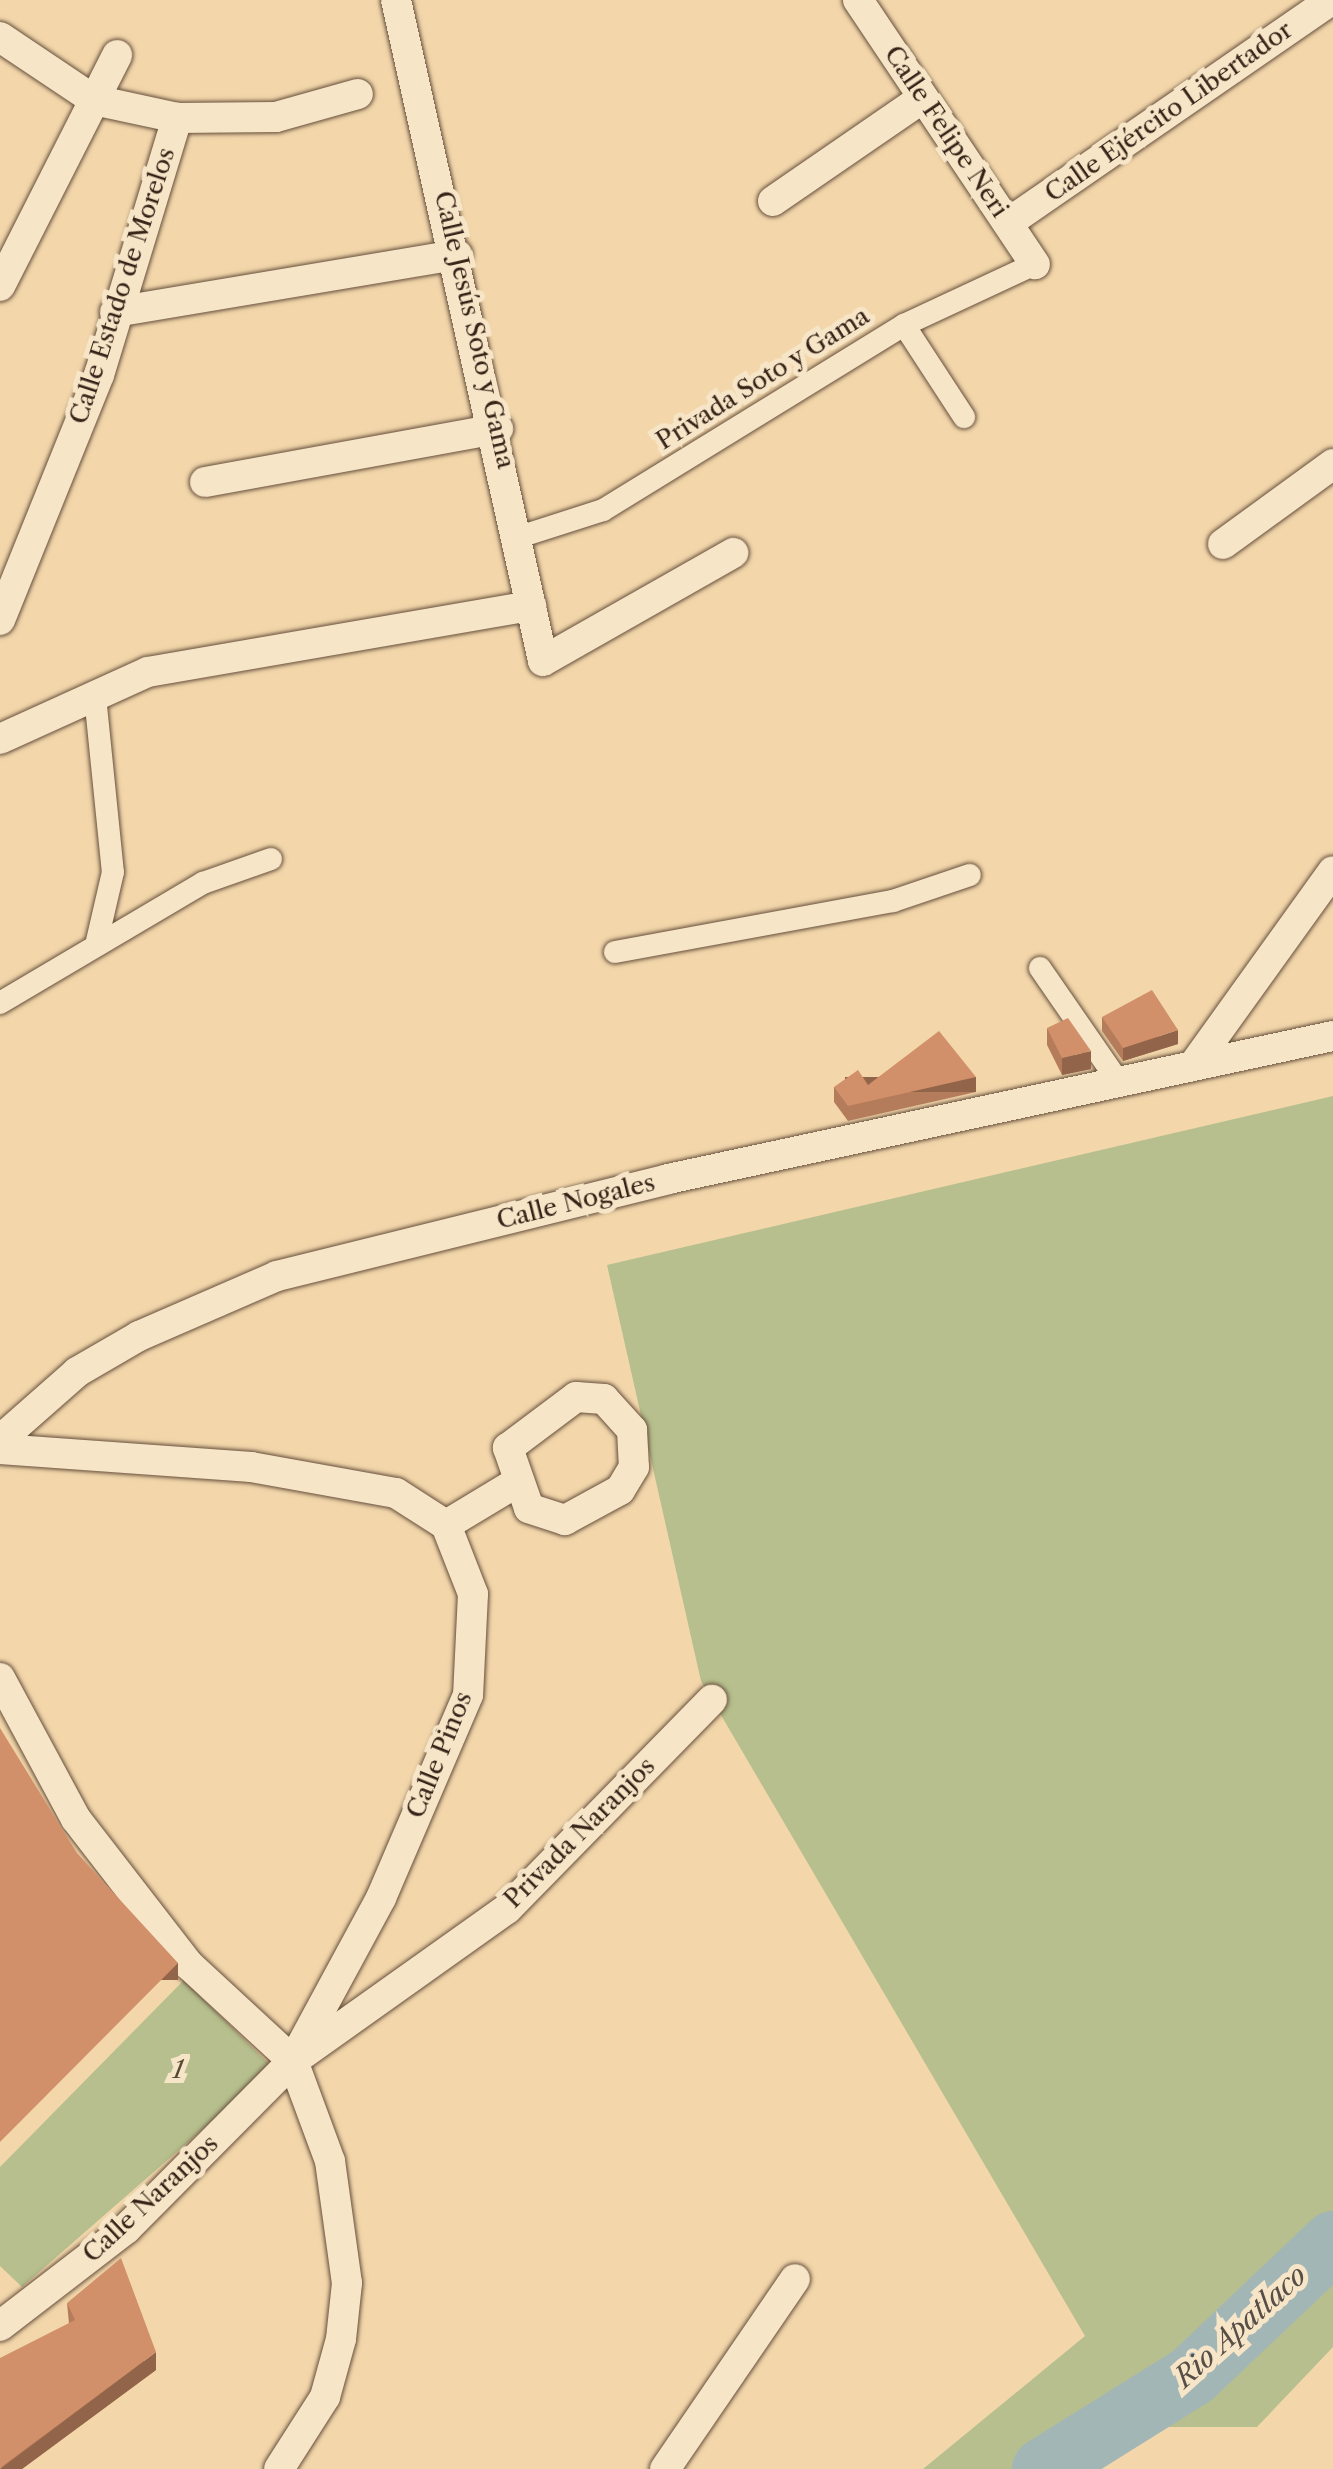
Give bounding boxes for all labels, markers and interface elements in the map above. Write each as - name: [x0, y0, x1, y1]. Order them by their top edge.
- street label: Calle Ejército Libertador: [1040, 15, 1298, 209]
- street label: Calle Felipe Neri: [878, 41, 1014, 223]
- street label: Calle Estado de Morelos: [64, 144, 182, 428]
- street label: Calle Jesús Soto y Gama: [427, 188, 521, 472]
- street label: Privada Soto y Gama: [650, 301, 876, 457]
- street label: Calle Nogales: [494, 1168, 658, 1236]
- street label: Calle Pinos: [401, 1687, 479, 1823]
- street label: Privada Naranjos: [498, 1751, 662, 1915]
- park label: 1: [172, 2055, 184, 2085]
- street label: Calle Naranjos: [77, 2129, 225, 2269]
- water label: Rio Apatlaco: [1167, 2258, 1313, 2394]

